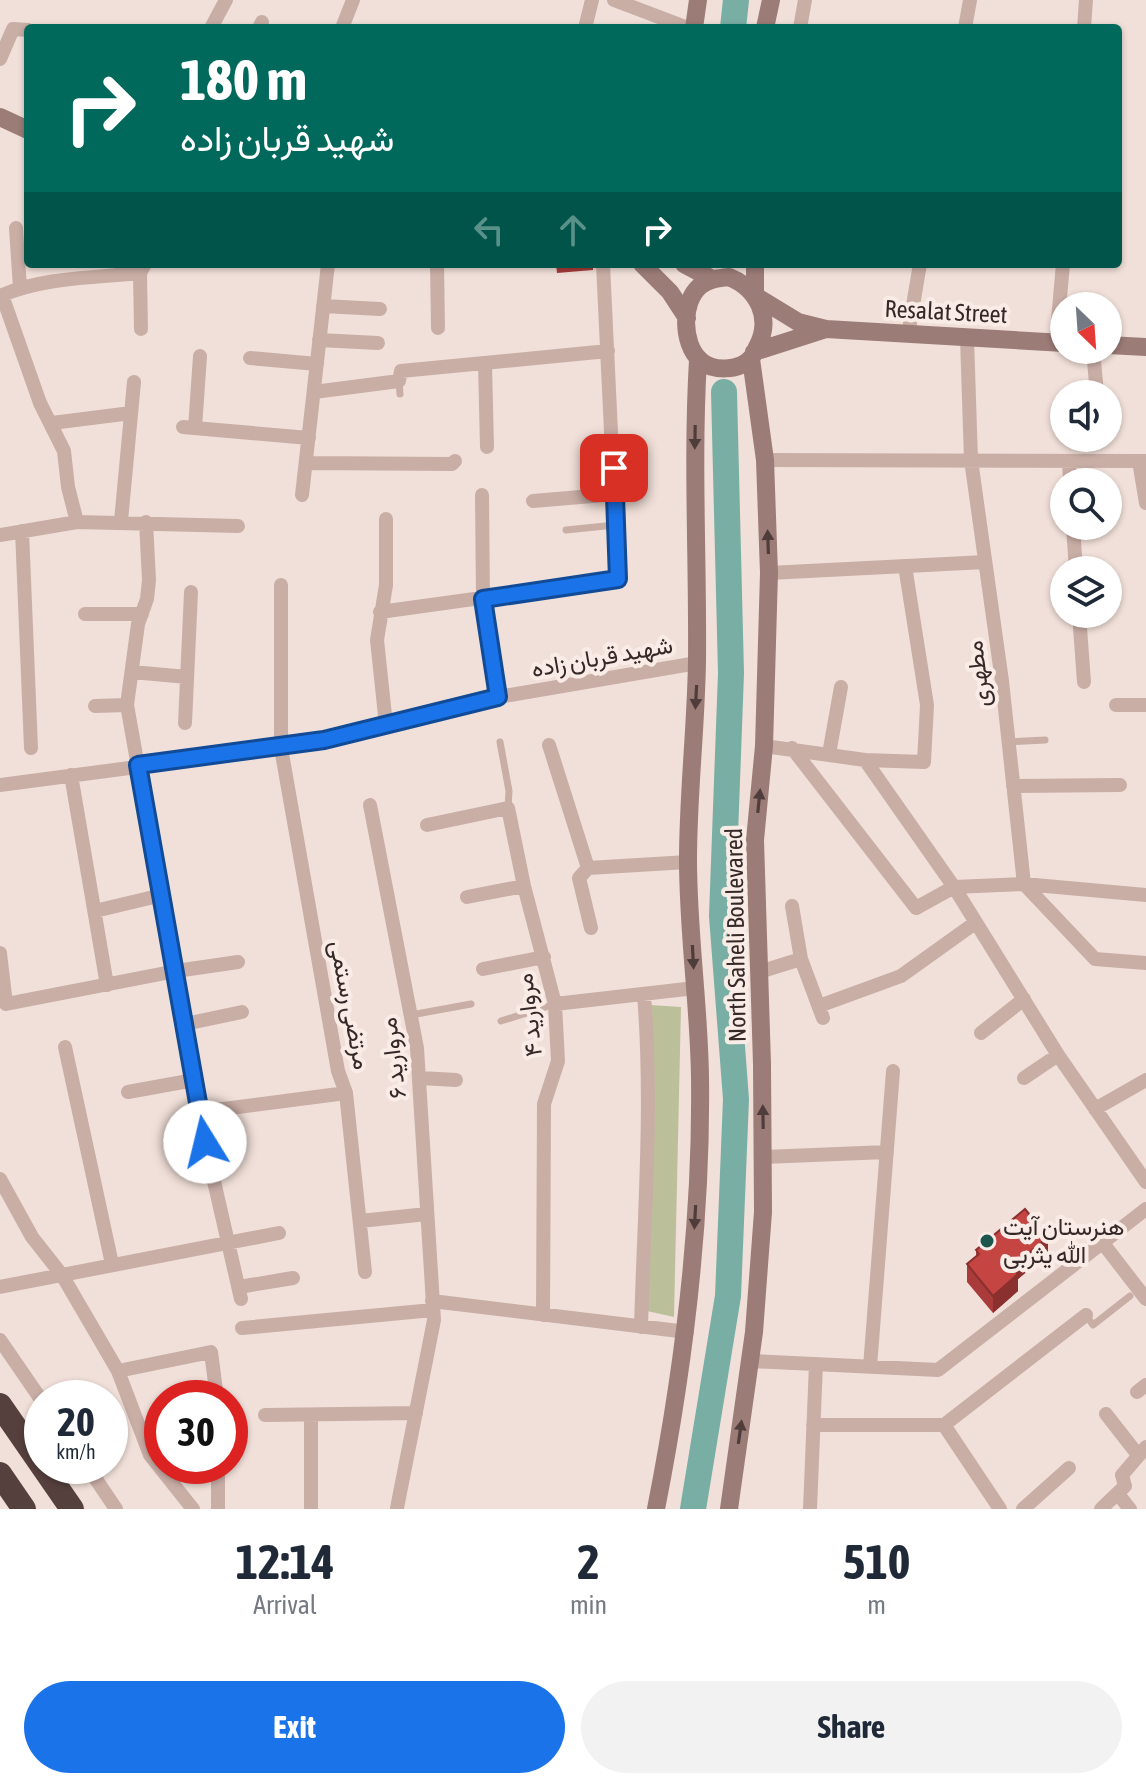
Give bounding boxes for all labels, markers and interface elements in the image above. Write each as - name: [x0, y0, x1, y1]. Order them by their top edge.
- text: 180 m: [180, 48, 307, 112]
- icon: right: [48, 56, 152, 160]
- text: شهید قربان زاده: [180, 117, 394, 159]
- icon: left: [467, 208, 511, 252]
- icon: ahead: [551, 208, 595, 252]
- icon: right: [635, 208, 679, 252]
- north arrow: [1050, 292, 1122, 364]
- map controls: [1050, 292, 1122, 628]
- street label: Resalat Street: [884, 295, 1008, 328]
- button: sound: [1050, 380, 1122, 452]
- one-way arrow: [689, 425, 701, 450]
- pin: [580, 434, 648, 502]
- icon: arrive: [592, 446, 636, 490]
- button: search: [1050, 468, 1122, 540]
- one-way arrow: [761, 529, 774, 554]
- button: layers: [1050, 556, 1122, 628]
- street label: شهید قربان زاده: [529, 631, 675, 684]
- street label: مطهری: [960, 639, 997, 709]
- one-way arrow: [689, 685, 702, 710]
- one-way arrow: [753, 788, 766, 813]
- street label: North Saheli Boulevared: [720, 828, 751, 1042]
- street label: مرتضی رستمی: [323, 938, 376, 1072]
- one-way arrow: [687, 945, 700, 970]
- street label: مروارید ۴: [510, 972, 549, 1058]
- street label: مروارید ۶: [374, 1016, 413, 1100]
- position arrow: [163, 1100, 247, 1184]
- one-way arrow: [757, 1104, 769, 1129]
- one-way arrow: [689, 1205, 702, 1230]
- place label: هنرستان آیت الله یثربی: [1003, 1213, 1124, 1270]
- marker: هنرستان آیت الله یثربی: [978, 1232, 996, 1250]
- speed limit sign: 30: [144, 1380, 248, 1484]
- text: 20: [57, 1399, 95, 1444]
- one-way arrow: [735, 1419, 747, 1444]
- text: km/h: [56, 1440, 96, 1463]
- text: 12:14: [236, 1534, 334, 1589]
- text: 2: [577, 1534, 600, 1589]
- text: 510: [843, 1534, 910, 1589]
- text: Arrival: [253, 1590, 317, 1620]
- text: min: [570, 1590, 607, 1620]
- text: m: [867, 1590, 886, 1620]
- button: Exit: [24, 1681, 565, 1773]
- button: Share: [581, 1681, 1122, 1773]

